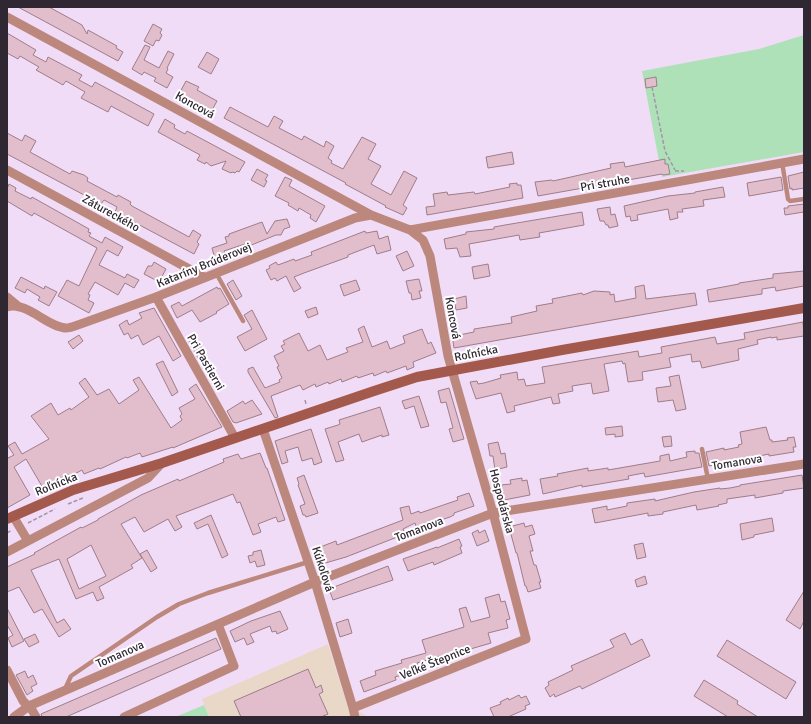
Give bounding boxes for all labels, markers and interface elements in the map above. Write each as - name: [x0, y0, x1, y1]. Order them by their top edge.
- street label: Koncová: [172, 88, 217, 122]
- street label: Pri struhe: [579, 172, 631, 195]
- street label: Zátureckého: [79, 191, 142, 235]
- street label: Kataríny Brúderovej: [154, 240, 254, 291]
- street label: Koncová: [441, 296, 464, 341]
- street label: Pri Pastierni: [183, 331, 228, 393]
- street label: Roľnícka: [453, 342, 499, 365]
- street label: Tomanova: [711, 451, 763, 474]
- street label: Hospodárska: [486, 467, 517, 535]
- street label: Roľnícka: [33, 469, 80, 500]
- street label: Tomanova: [393, 513, 446, 546]
- street label: Kúkoľová: [308, 545, 337, 594]
- street label: Tomanova: [94, 637, 147, 672]
- street label: Veľké Štepnice: [398, 641, 473, 683]

